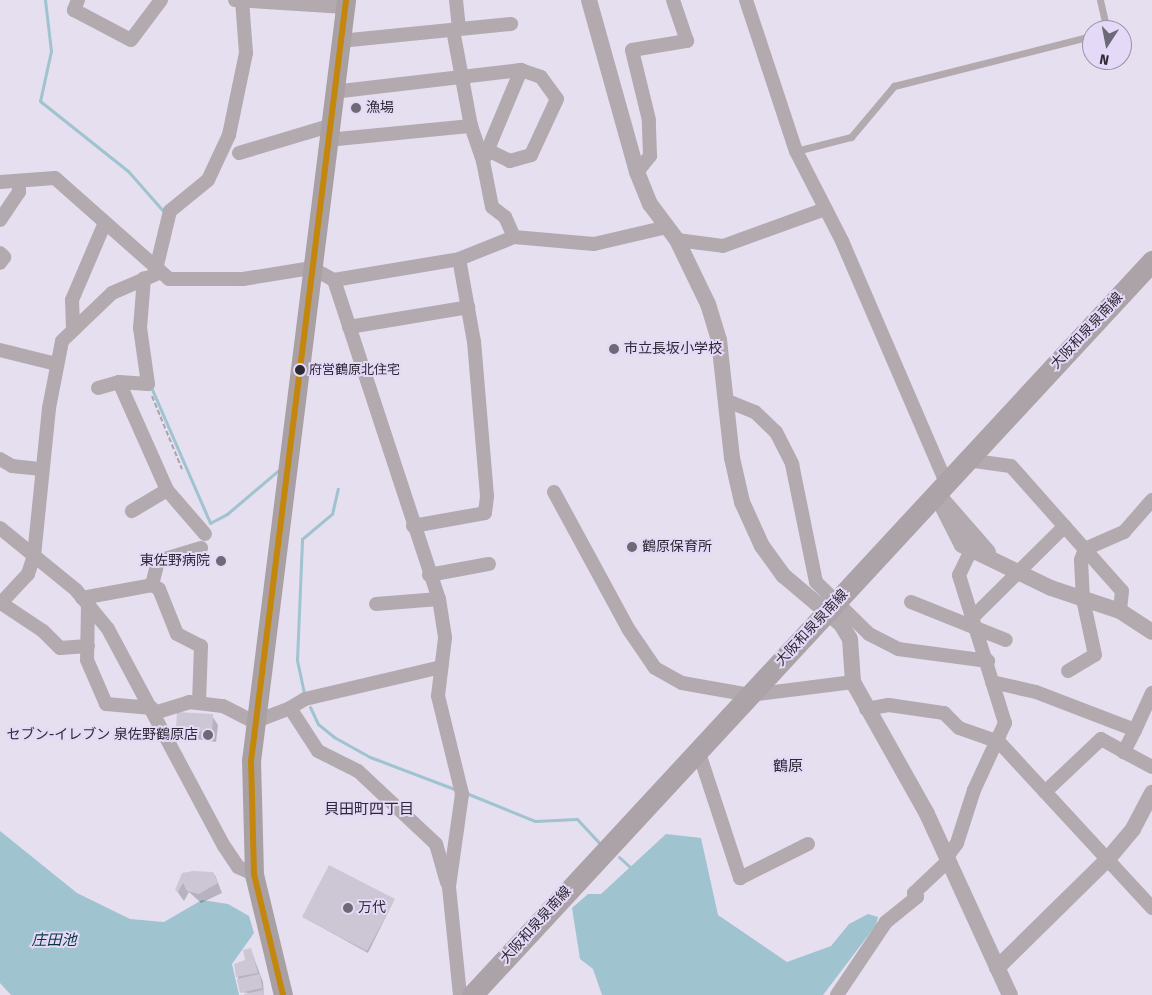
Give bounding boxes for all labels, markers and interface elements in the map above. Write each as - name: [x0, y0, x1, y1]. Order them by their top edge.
- north arrow: [1082, 20, 1132, 70]
- text: N: [1098, 50, 1110, 68]
- place label: 漁場: [366, 100, 394, 116]
- marker: 漁場: [350, 102, 362, 114]
- street label: 大阪和泉泉南線: [1047, 289, 1127, 373]
- place label: 市立長坂小学校: [624, 341, 722, 357]
- marker: 市立長坂小学校: [608, 343, 620, 355]
- place label: 府営鶴原北住宅: [309, 362, 400, 378]
- marker: 府営鶴原北住宅: [295, 365, 305, 375]
- place label: 鶴原保育所: [642, 539, 712, 555]
- marker: 鶴原保育所: [626, 541, 638, 553]
- place label: 東佐野病院: [140, 553, 210, 569]
- marker: 東佐野病院: [214, 554, 228, 568]
- street label: 大阪和泉泉南線: [772, 586, 852, 670]
- place label: セブン-イレブン 泉佐野鶴原店: [7, 727, 198, 743]
- marker: セブン-イレブン 泉佐野鶴原店: [202, 729, 214, 741]
- district label: 鶴原: [773, 758, 803, 776]
- district label: 貝田町四丁目: [324, 801, 414, 819]
- street label: 大阪和泉泉南線: [497, 883, 575, 967]
- place label: 万代: [358, 900, 386, 916]
- marker: 万代: [342, 902, 354, 914]
- water label: 庄田池: [32, 932, 76, 950]

